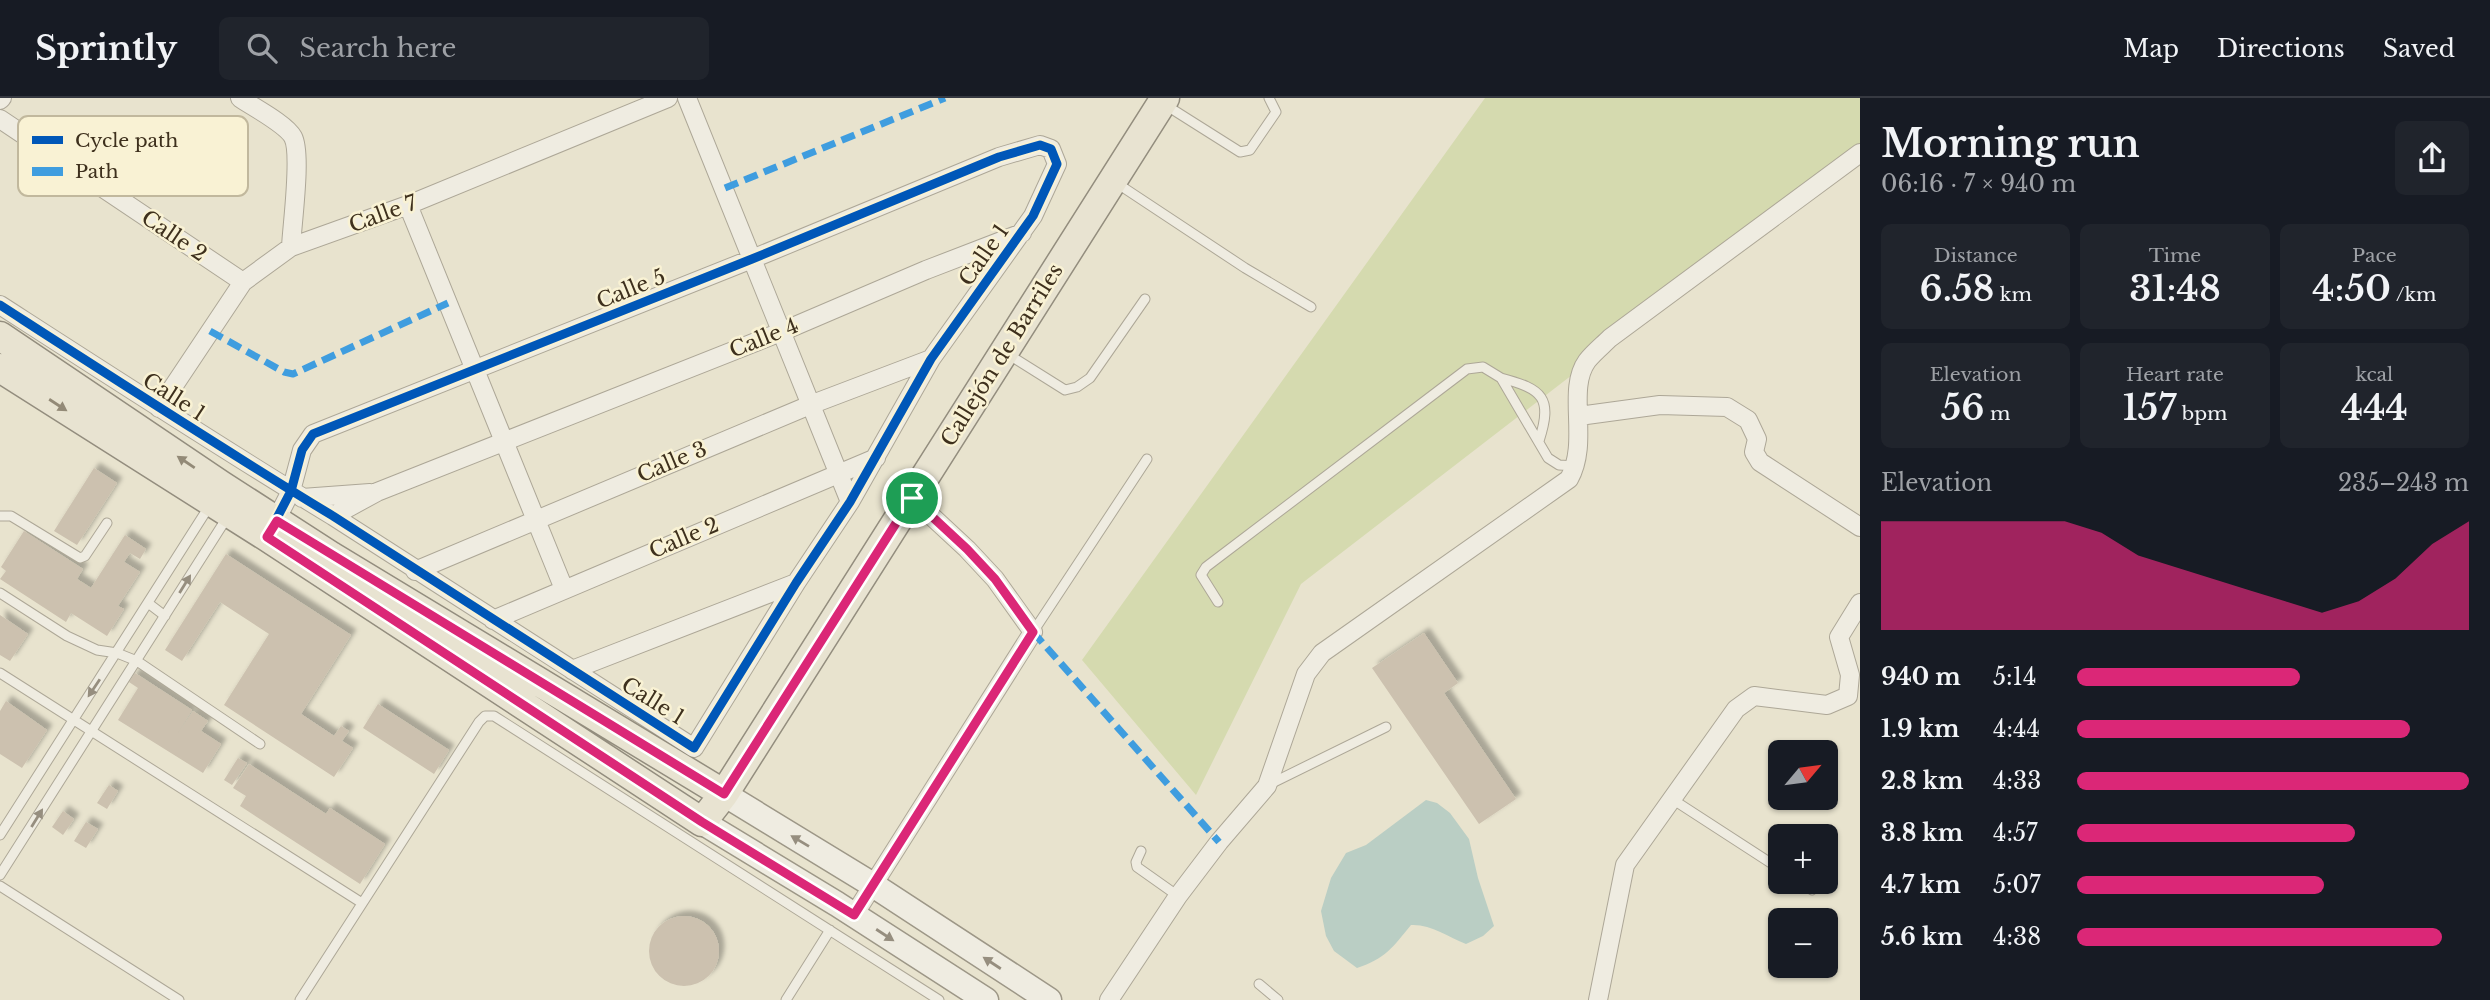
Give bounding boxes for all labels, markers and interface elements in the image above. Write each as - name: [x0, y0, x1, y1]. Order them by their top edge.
- search box: [219, 17, 709, 80]
- text: Sprintly: [35, 28, 177, 69]
- icon: search: [243, 29, 281, 67]
- text: Search here: [299, 32, 456, 64]
- text: Map: [2123, 34, 2179, 63]
- text: Directions: [2217, 34, 2345, 63]
- text: Saved: [2383, 34, 2455, 63]
- legend: [18, 116, 248, 196]
- text: Morning run: [1881, 120, 2140, 167]
- button: share: [2395, 121, 2469, 195]
- text: Cycle path: [75, 129, 178, 152]
- text: Path: [75, 160, 119, 183]
- text: 06:16 · 7 × 940 m: [1881, 170, 2076, 198]
- street label: Calle 7: [345, 190, 421, 238]
- street label: Calle 2: [136, 205, 212, 267]
- street label: Calle 1: [953, 219, 1015, 291]
- text: Distance: [1934, 244, 2018, 267]
- text: Time: [2149, 244, 2201, 267]
- text: Pace: [2352, 244, 2397, 267]
- street label: Callejón de Barriles: [935, 259, 1069, 451]
- street label: Calle 5: [593, 263, 669, 315]
- text: 6.58: [1919, 267, 1994, 310]
- text: 31:48: [2129, 267, 2221, 310]
- text: 4:50: [2312, 267, 2391, 310]
- text: km: [1994, 283, 2032, 306]
- text: /km: [2391, 283, 2436, 306]
- street label: Calle 4: [726, 312, 802, 364]
- text: Elevation: [1930, 363, 2022, 386]
- text: Heart rate: [2126, 363, 2224, 386]
- text: kcal: [2355, 363, 2393, 386]
- street label: Calle 1: [138, 367, 210, 427]
- text: 56: [1941, 386, 1985, 429]
- text: 157: [2123, 386, 2176, 429]
- text: 444: [2341, 386, 2408, 429]
- one-way arrow: [48, 398, 67, 411]
- text: m: [1985, 402, 2010, 425]
- text: bpm: [2176, 402, 2227, 425]
- street label: Calle 3: [633, 436, 711, 488]
- one-way arrow: [177, 456, 196, 469]
- pin: [882, 468, 942, 528]
- text: Elevation: [1881, 469, 1992, 497]
- text: 235–243 m: [2338, 469, 2469, 497]
- icon: arrive: [893, 479, 931, 517]
- street label: Calle 2: [645, 512, 723, 564]
- one-way arrow: [178, 575, 191, 594]
- text: 940 m: [1881, 663, 1961, 691]
- text: 5:14: [1993, 663, 2036, 691]
- street label: Calle 1: [617, 672, 689, 730]
- one-way arrow: [88, 679, 101, 698]
- text: 1.9 km: [1881, 715, 1959, 743]
- text: 4:44: [1993, 715, 2040, 743]
- north arrow: [1768, 740, 1838, 810]
- map controls: [1768, 740, 1838, 978]
- text: 2.8 km: [1881, 767, 1963, 795]
- text: 4:33: [1993, 767, 2041, 795]
- one-way arrow: [30, 808, 43, 827]
- text: 3.8 km: [1881, 819, 1963, 847]
- text: 4:57: [1993, 819, 2038, 847]
- button: +: [1768, 824, 1838, 894]
- one-way arrow: [790, 834, 809, 847]
- text: 4.7 km: [1881, 871, 1961, 899]
- text: 5:07: [1993, 871, 2041, 899]
- button: −: [1768, 908, 1838, 978]
- text: 5.6 km: [1881, 923, 1963, 951]
- text: 4:38: [1993, 923, 2041, 951]
- one-way arrow: [876, 928, 894, 942]
- one-way arrow: [982, 956, 1002, 969]

